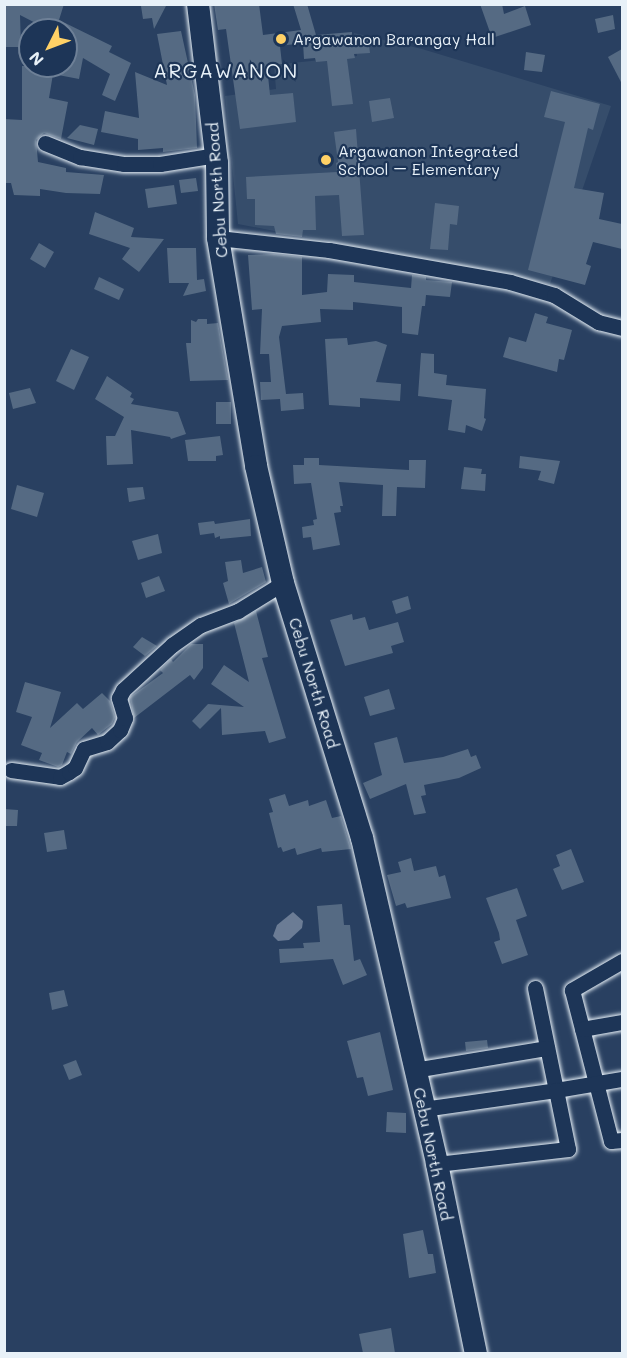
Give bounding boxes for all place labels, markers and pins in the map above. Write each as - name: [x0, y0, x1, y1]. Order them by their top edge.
- place label: Argawanon Barangay Hall: [293, 29, 495, 49]
- marker: Argawanon Barangay Hall: [274, 32, 288, 46]
- place label: Argawanon Integrated School – Elementary: [338, 141, 518, 179]
- marker: Argawanon Integrated School – Elementary: [319, 153, 333, 167]

